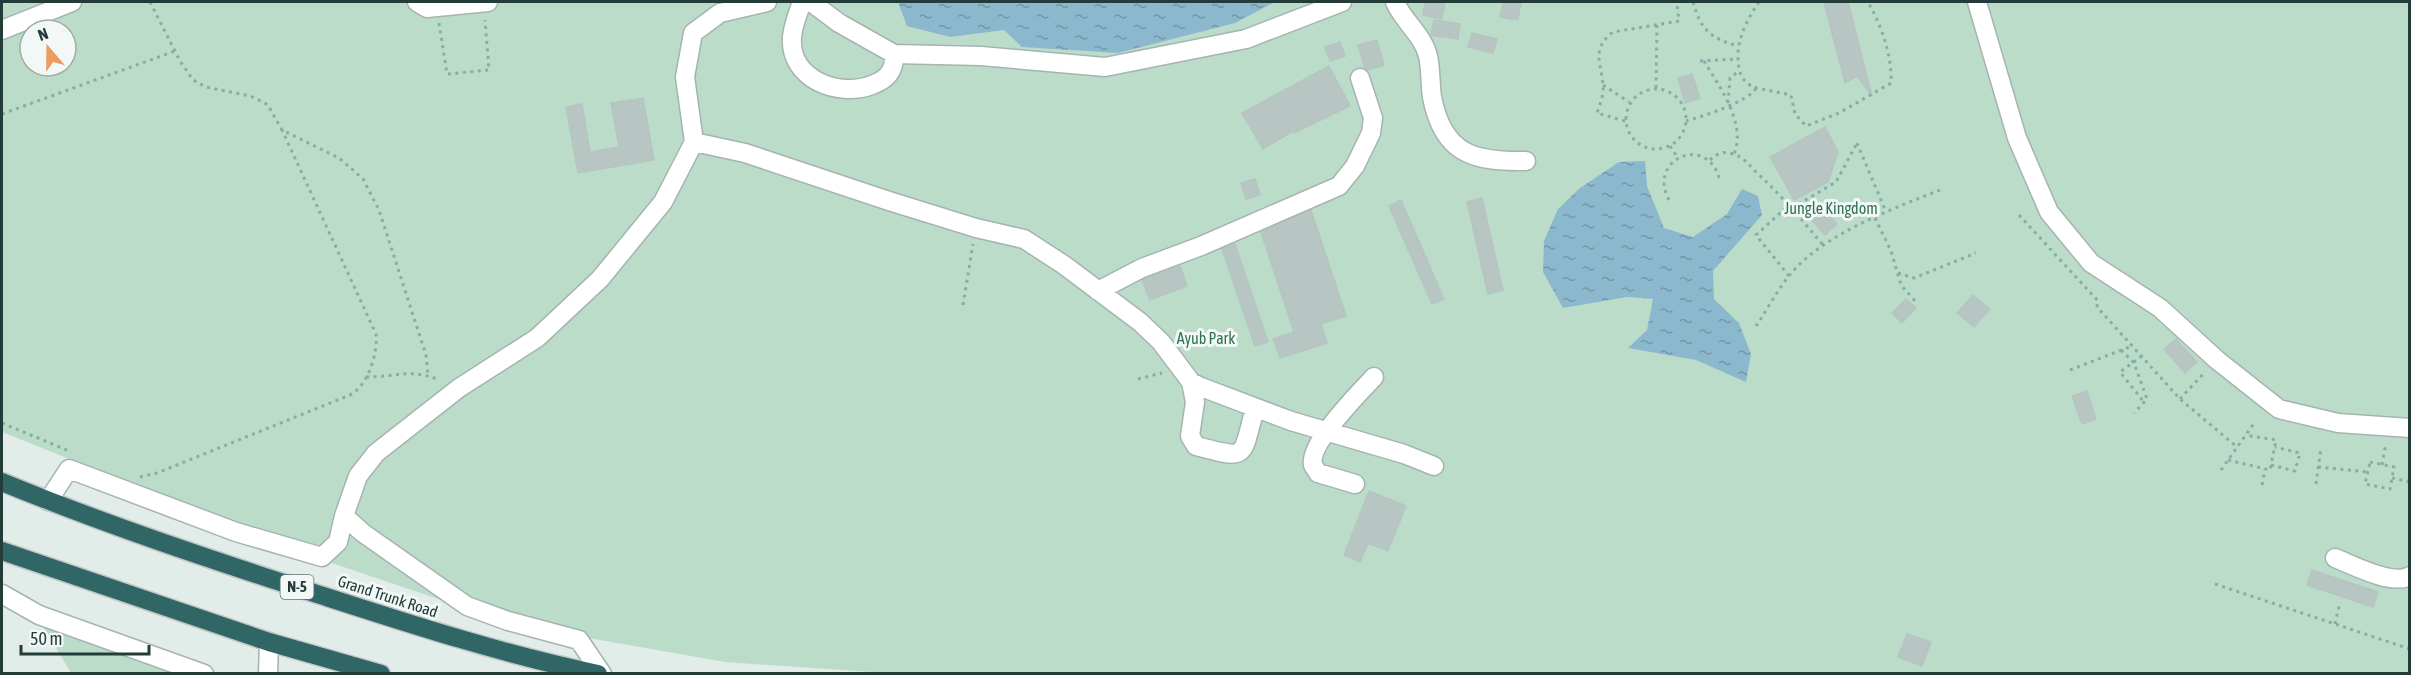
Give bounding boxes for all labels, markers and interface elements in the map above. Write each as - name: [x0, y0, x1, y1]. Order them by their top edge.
- north arrow: [18, 18, 78, 78]
- text: N: [35, 24, 50, 44]
- park label: Jungle Kingdom: [1784, 199, 1878, 218]
- park label: Ayub Park: [1177, 329, 1235, 348]
- street label: Grand Trunk Road: [336, 571, 440, 621]
- road number: N-5: [280, 575, 314, 599]
- scale bar: [21, 618, 148, 656]
- text: 50 m: [30, 628, 62, 649]

